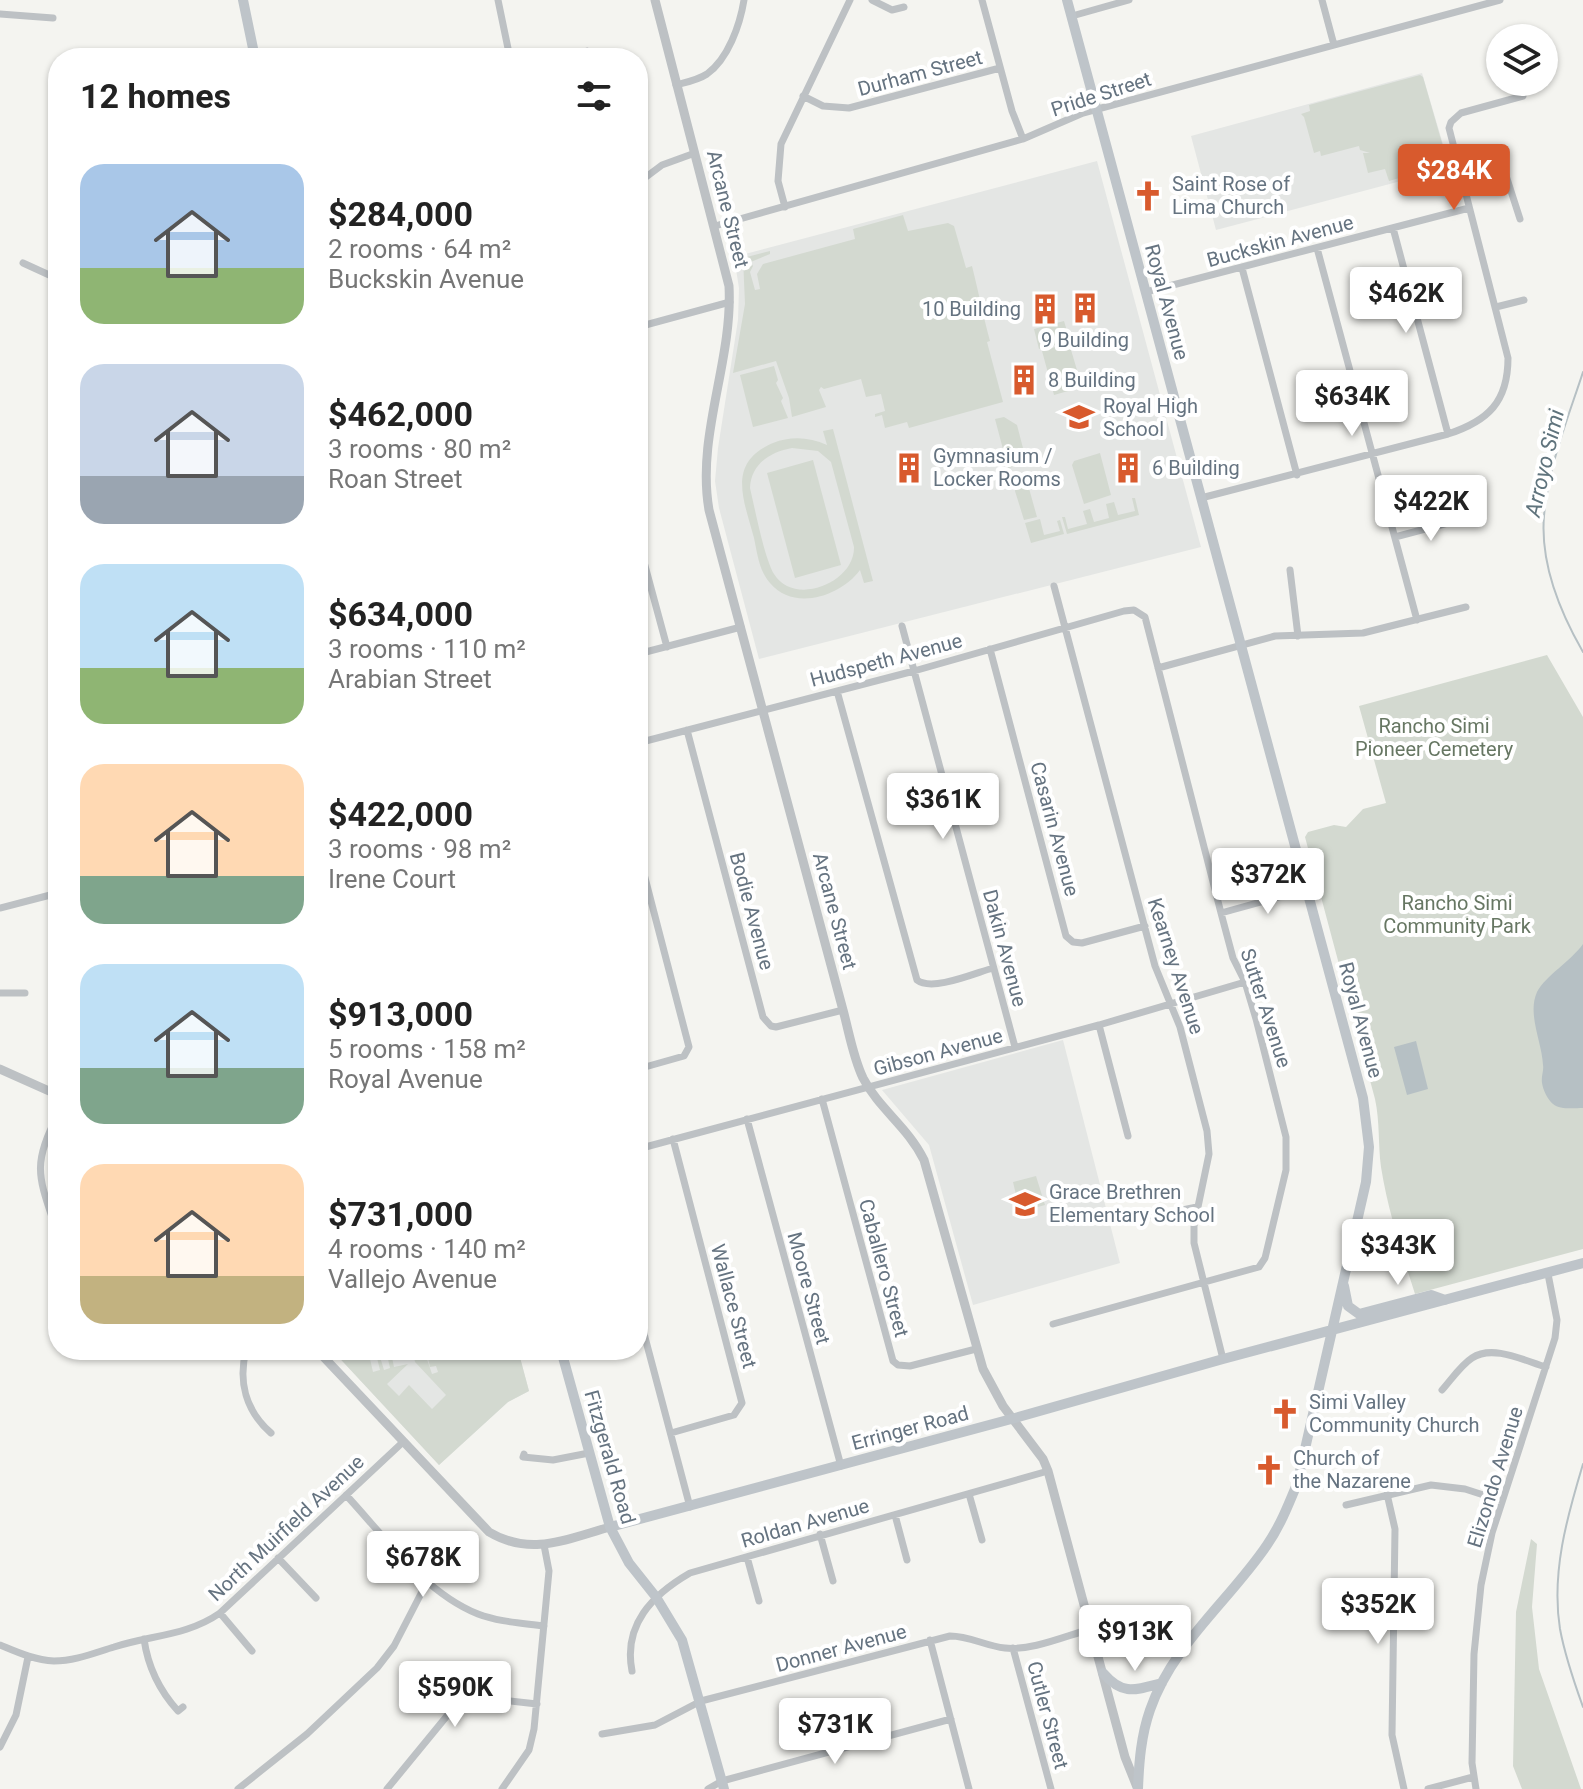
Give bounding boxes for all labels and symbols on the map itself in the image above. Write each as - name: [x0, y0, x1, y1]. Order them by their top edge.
- street label: Durham Street: [855, 45, 985, 101]
- street label: Pride Street: [1048, 67, 1154, 121]
- pin: $284K: [1398, 144, 1510, 212]
- street label: Arcane Street: [702, 148, 754, 270]
- place label: Saint Rose of Lima Church: [1172, 172, 1290, 219]
- church icon: Saint Rose of Lima Church: [1131, 179, 1165, 213]
- street label: Buckskin Avenue: [1204, 210, 1356, 272]
- street label: Royal Avenue: [1140, 241, 1194, 363]
- pin: $462K: [1350, 267, 1462, 335]
- building icon: 9 Building: [1068, 291, 1102, 325]
- building icon: 10 Building: [1028, 292, 1062, 326]
- place label: 10 Building: [922, 297, 1021, 321]
- place label: 9 Building: [1041, 328, 1129, 352]
- building icon: 8 Building: [1007, 363, 1041, 397]
- place label: 8 Building: [1048, 368, 1136, 392]
- pin: $634K: [1296, 370, 1408, 438]
- place label: Royal High School: [1103, 394, 1198, 441]
- school or university icon: Royal High School: [1062, 400, 1096, 434]
- water label: Arroyo Simi: [1520, 406, 1569, 520]
- place label: Gymnasium / Locker Rooms: [933, 444, 1061, 491]
- building icon: Gymnasium / Locker Rooms: [892, 451, 926, 485]
- building icon: 6 Building: [1111, 451, 1145, 485]
- place label: 6 Building: [1152, 456, 1240, 480]
- pin: $422K: [1375, 475, 1487, 543]
- street label: Hudspeth Avenue: [807, 628, 965, 692]
- park label: Rancho Simi Pioneer Cemetery: [1355, 714, 1514, 761]
- street label: Casarin Avenue: [1026, 759, 1084, 899]
- pin: $361K: [887, 773, 999, 841]
- pin: $372K: [1212, 848, 1324, 916]
- street label: Bodie Avenue: [725, 849, 779, 973]
- street label: Arcane Street: [808, 850, 862, 972]
- street label: Dakin Avenue: [978, 887, 1032, 1009]
- park label: Rancho Simi Community Park: [1383, 891, 1532, 938]
- street label: Kearney Avenue: [1143, 895, 1209, 1037]
- street label: Sutter Avenue: [1235, 945, 1297, 1071]
- street label: Royal Avenue: [1334, 959, 1388, 1081]
- street label: Gibson Avenue: [871, 1023, 1005, 1081]
- place label: Grace Brethren Elementary School: [1049, 1180, 1215, 1227]
- school or university icon: Grace Brethren Elementary School: [1008, 1187, 1042, 1221]
- street label: Caballero Street: [854, 1196, 914, 1340]
- pin: $343K: [1342, 1219, 1454, 1287]
- street label: Moore Street: [783, 1229, 835, 1347]
- street label: Wallace Street: [706, 1241, 762, 1371]
- street label: Fitzgerald Road: [579, 1387, 641, 1527]
- place label: Simi Valley Community Church: [1309, 1390, 1480, 1437]
- church icon: Simi Valley Community Church: [1268, 1397, 1302, 1431]
- street label: Erringer Road: [849, 1401, 971, 1455]
- street label: Elizondo Avenue: [1462, 1404, 1528, 1550]
- place label: Church of the Nazarene: [1293, 1446, 1411, 1493]
- street label: North Muirfield Avenue: [203, 1450, 369, 1606]
- church icon: Church of the Nazarene: [1252, 1453, 1286, 1487]
- street label: Roldan Avenue: [738, 1493, 872, 1553]
- pin: $678K: [367, 1531, 479, 1599]
- pin: $352K: [1322, 1578, 1434, 1646]
- pin: $913K: [1079, 1605, 1191, 1673]
- street label: Donner Avenue: [773, 1619, 909, 1677]
- street label: Cutler Street: [1022, 1658, 1074, 1772]
- pin: $590K: [399, 1661, 511, 1729]
- pin: $731K: [779, 1698, 891, 1766]

